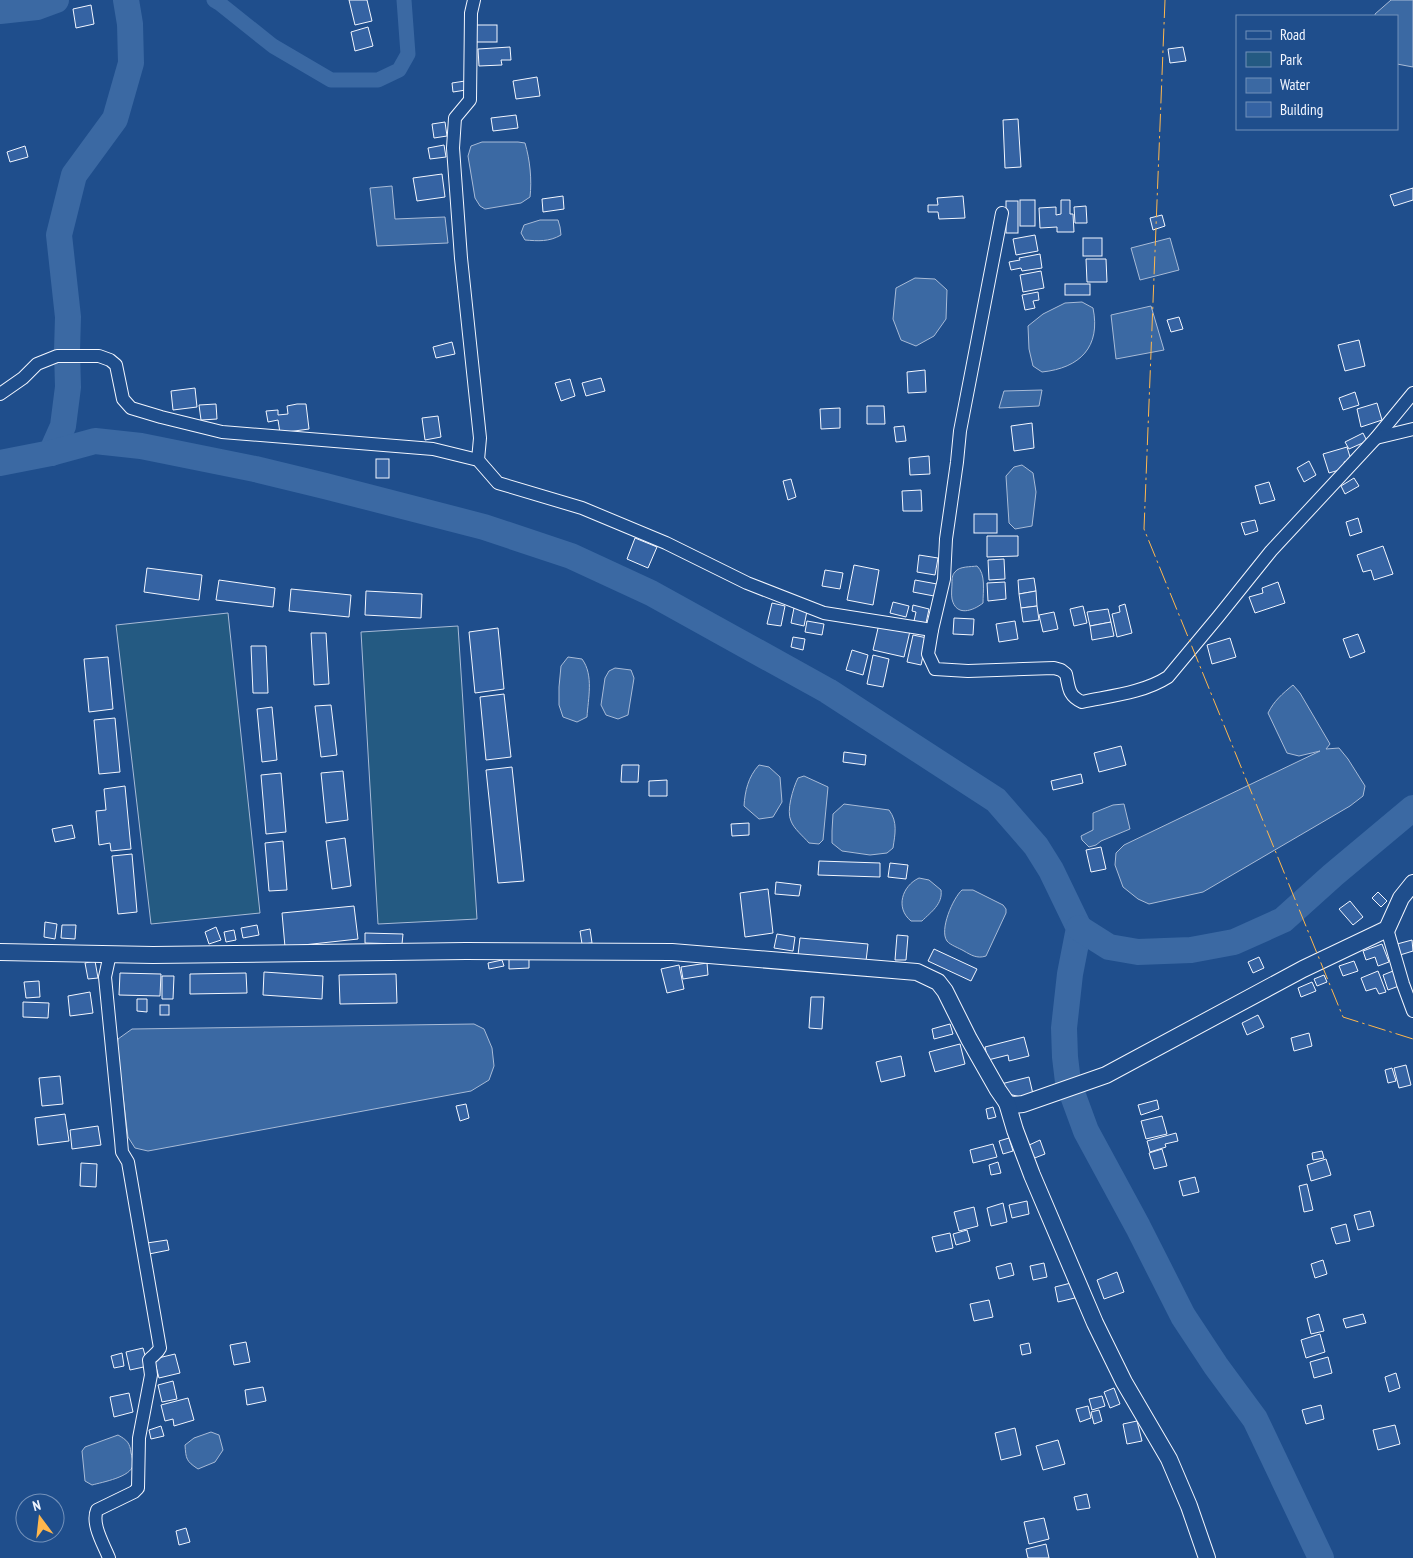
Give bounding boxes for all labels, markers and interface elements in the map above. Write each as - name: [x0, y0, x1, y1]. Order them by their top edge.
- legend: [1236, 15, 1398, 130]
- text: Road: [1280, 25, 1306, 44]
- text: Park: [1280, 50, 1302, 69]
- text: Water: [1280, 75, 1311, 94]
- text: Building: [1280, 100, 1323, 119]
- north arrow: [15, 1493, 65, 1543]
- text: N: [31, 1496, 43, 1515]

